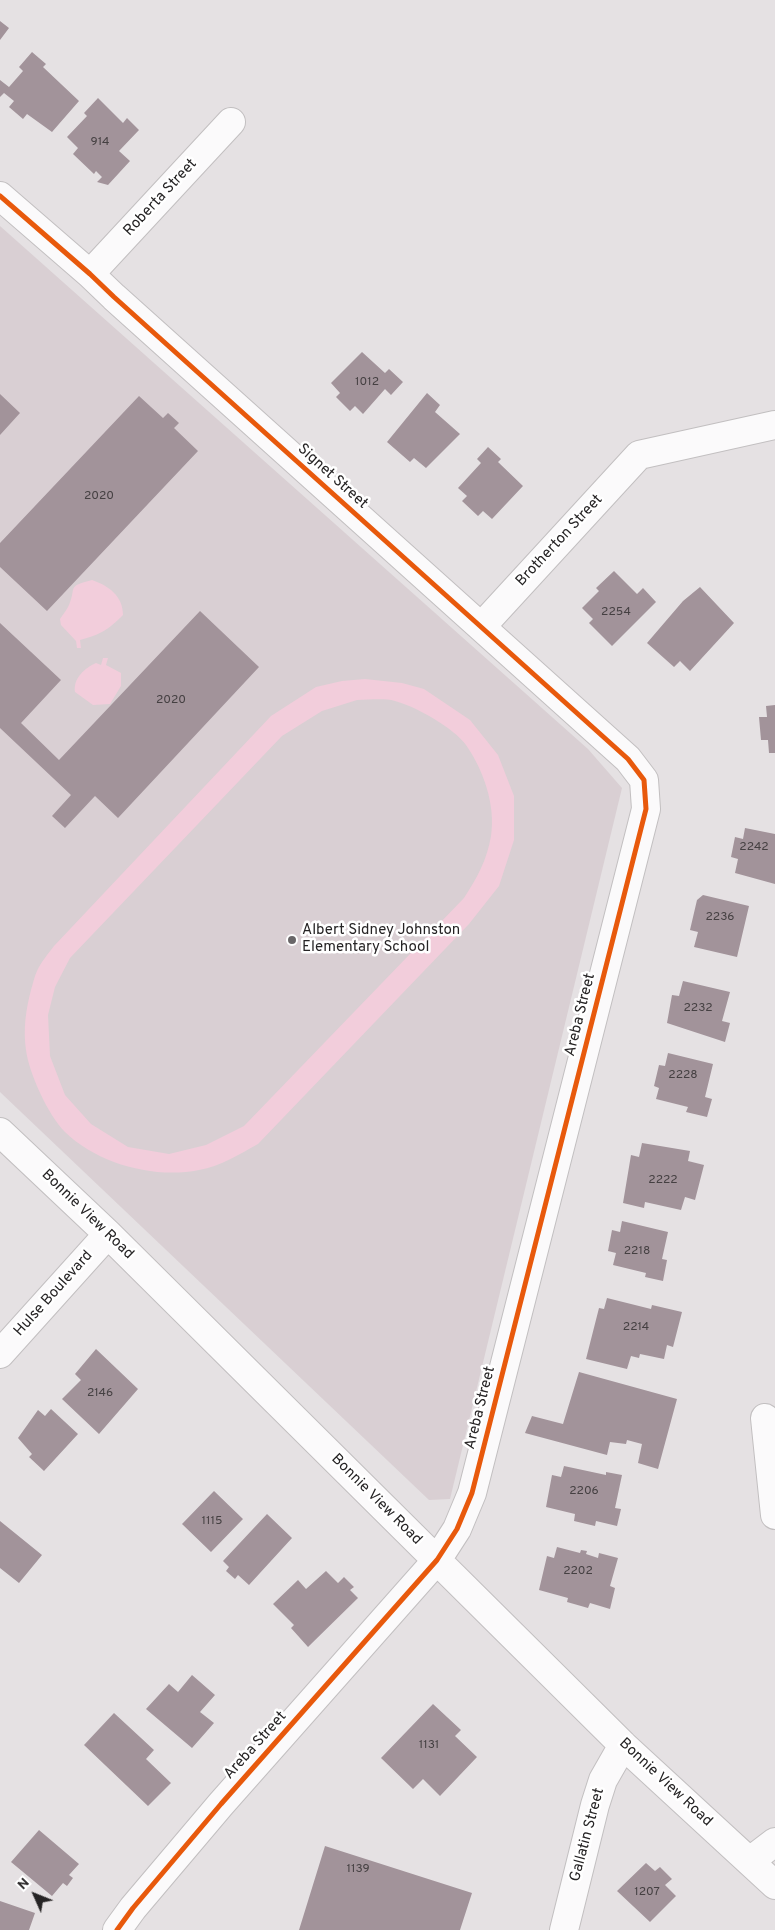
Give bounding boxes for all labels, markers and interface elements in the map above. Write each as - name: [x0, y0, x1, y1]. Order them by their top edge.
- house number: 914: [91, 136, 109, 150]
- street label: Roberta Street: [121, 156, 201, 240]
- house number: 1012: [355, 376, 379, 390]
- street label: Signet Street: [293, 441, 371, 513]
- house number: 2020: [84, 490, 114, 504]
- street label: Brotherton Street: [513, 491, 607, 591]
- house number: 2254: [601, 606, 631, 620]
- house number: 2020: [156, 694, 186, 708]
- house number: 2242: [739, 841, 769, 855]
- house number: 2236: [705, 911, 735, 925]
- place label: Albert Sidney Johnston Elementary School: [302, 922, 460, 957]
- marker: Albert Sidney Johnston Elementary School: [286, 934, 298, 946]
- street label: Areba Street: [562, 972, 600, 1058]
- house number: 2232: [683, 1002, 713, 1016]
- house number: 2228: [668, 1069, 698, 1083]
- street label: Bonnie View Road: [37, 1166, 137, 1264]
- house number: 2222: [648, 1174, 678, 1188]
- house number: 2218: [624, 1245, 650, 1259]
- street label: Hulse Boulevard: [11, 1247, 97, 1341]
- house number: 2214: [623, 1321, 649, 1335]
- street label: Areba Street: [462, 1365, 500, 1451]
- house number: 2146: [87, 1387, 113, 1401]
- street label: Bonnie View Road: [327, 1451, 425, 1549]
- house number: 2206: [569, 1485, 599, 1499]
- house number: 1115: [202, 1515, 222, 1529]
- house number: 2202: [563, 1565, 593, 1579]
- street label: Areba Street: [221, 1708, 291, 1784]
- street label: Bonnie View Road: [615, 1735, 715, 1831]
- house number: 1131: [419, 1739, 439, 1753]
- street label: Gallatin Street: [567, 1786, 609, 1884]
- house number: 1139: [346, 1863, 370, 1877]
- north arrow: [10, 1870, 60, 1920]
- text: N: [14, 1875, 33, 1894]
- house number: 1207: [634, 1886, 660, 1900]

